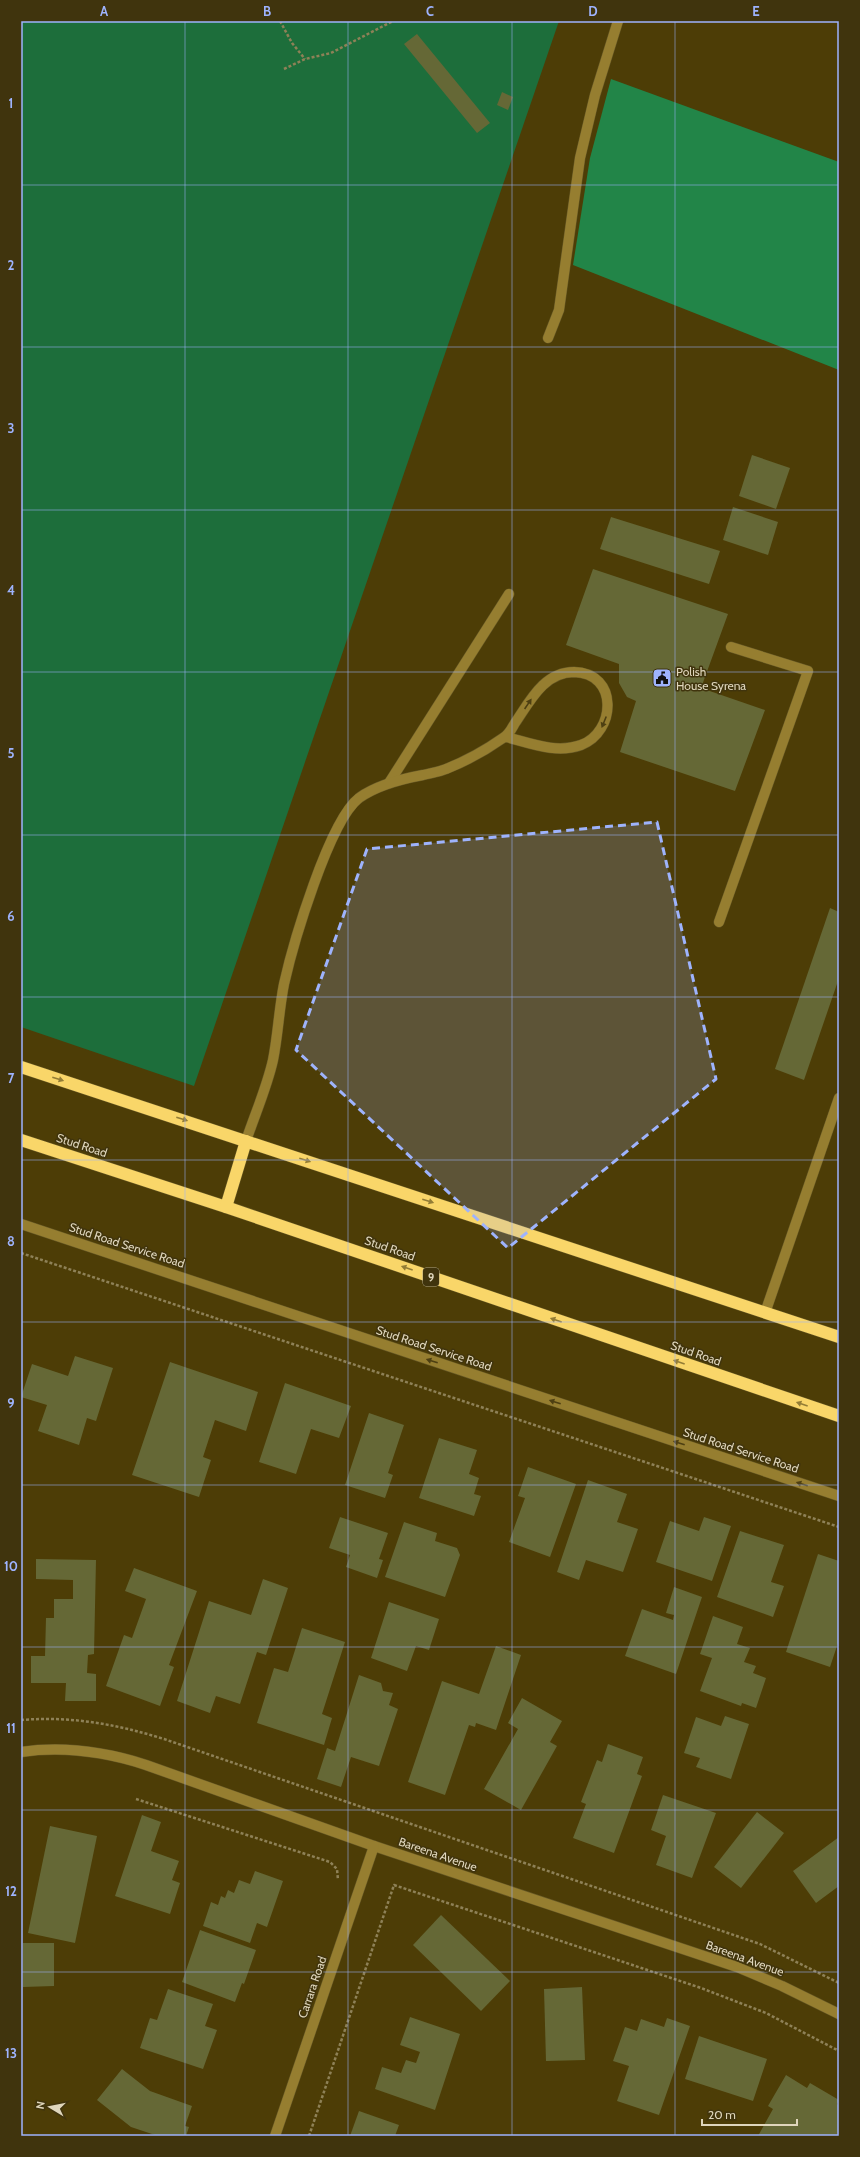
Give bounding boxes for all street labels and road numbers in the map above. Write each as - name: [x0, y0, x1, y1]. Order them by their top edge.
- street label: Stud Road: [55, 1130, 109, 1160]
- street label: Stud Road Service Road: [67, 1219, 187, 1271]
- street label: Stud Road: [363, 1232, 417, 1264]
- road number: 9: [423, 1268, 439, 1286]
- street label: Stud Road Service Road: [374, 1322, 494, 1374]
- street label: Stud Road: [669, 1337, 723, 1369]
- street label: Stud Road Service Road: [681, 1424, 801, 1476]
- street label: Bareena Avenue: [397, 1834, 479, 1874]
- street label: Bareena Avenue: [704, 1937, 786, 1979]
- street label: Carrara Road: [294, 1954, 330, 2020]

